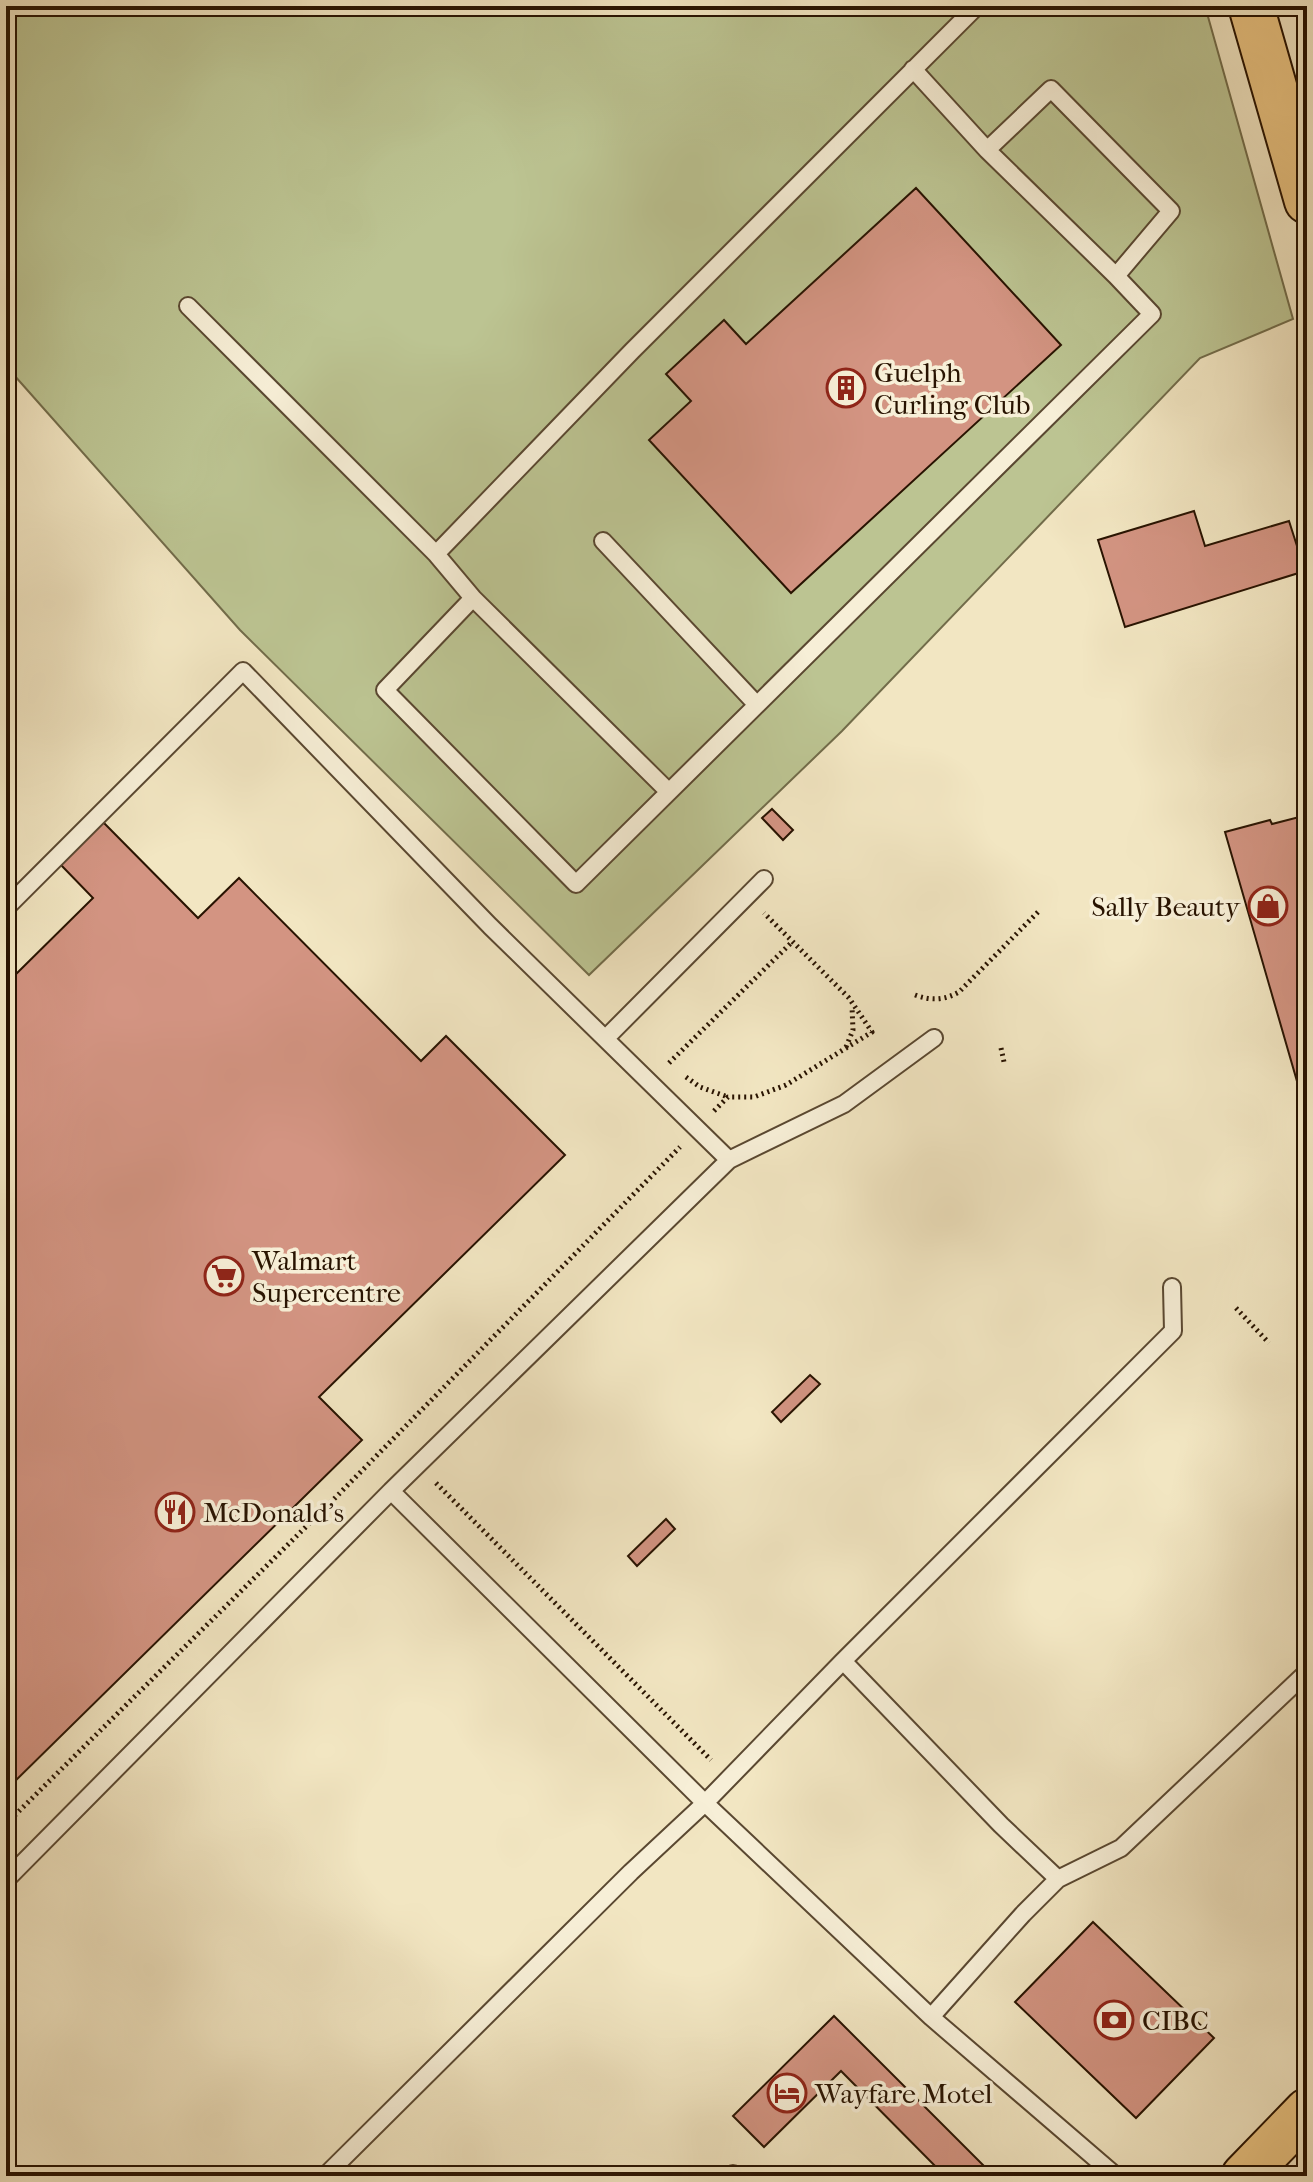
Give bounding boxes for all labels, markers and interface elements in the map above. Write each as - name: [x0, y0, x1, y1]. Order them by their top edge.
- place label: Guelph Curling Club: [874, 356, 1030, 421]
- building icon: Guelph Curling Club: [825, 367, 867, 409]
- shop icon: Sally Beauty: [1247, 885, 1289, 927]
- place label: Sally Beauty: [1091, 890, 1241, 923]
- place label: Walmart Supercentre: [251, 1244, 401, 1309]
- supermarket icon: Walmart Supercentre: [203, 1255, 245, 1297]
- restaurant icon: McDonald's: [154, 1491, 196, 1533]
- place label: McDonald's: [203, 1496, 344, 1529]
- bank icon: CIBC: [1093, 1999, 1135, 2041]
- place label: CIBC: [1142, 2004, 1209, 2037]
- hotel icon: Wayfare Motel: [766, 2072, 808, 2114]
- place label: Wayfare Motel: [814, 2077, 993, 2110]

